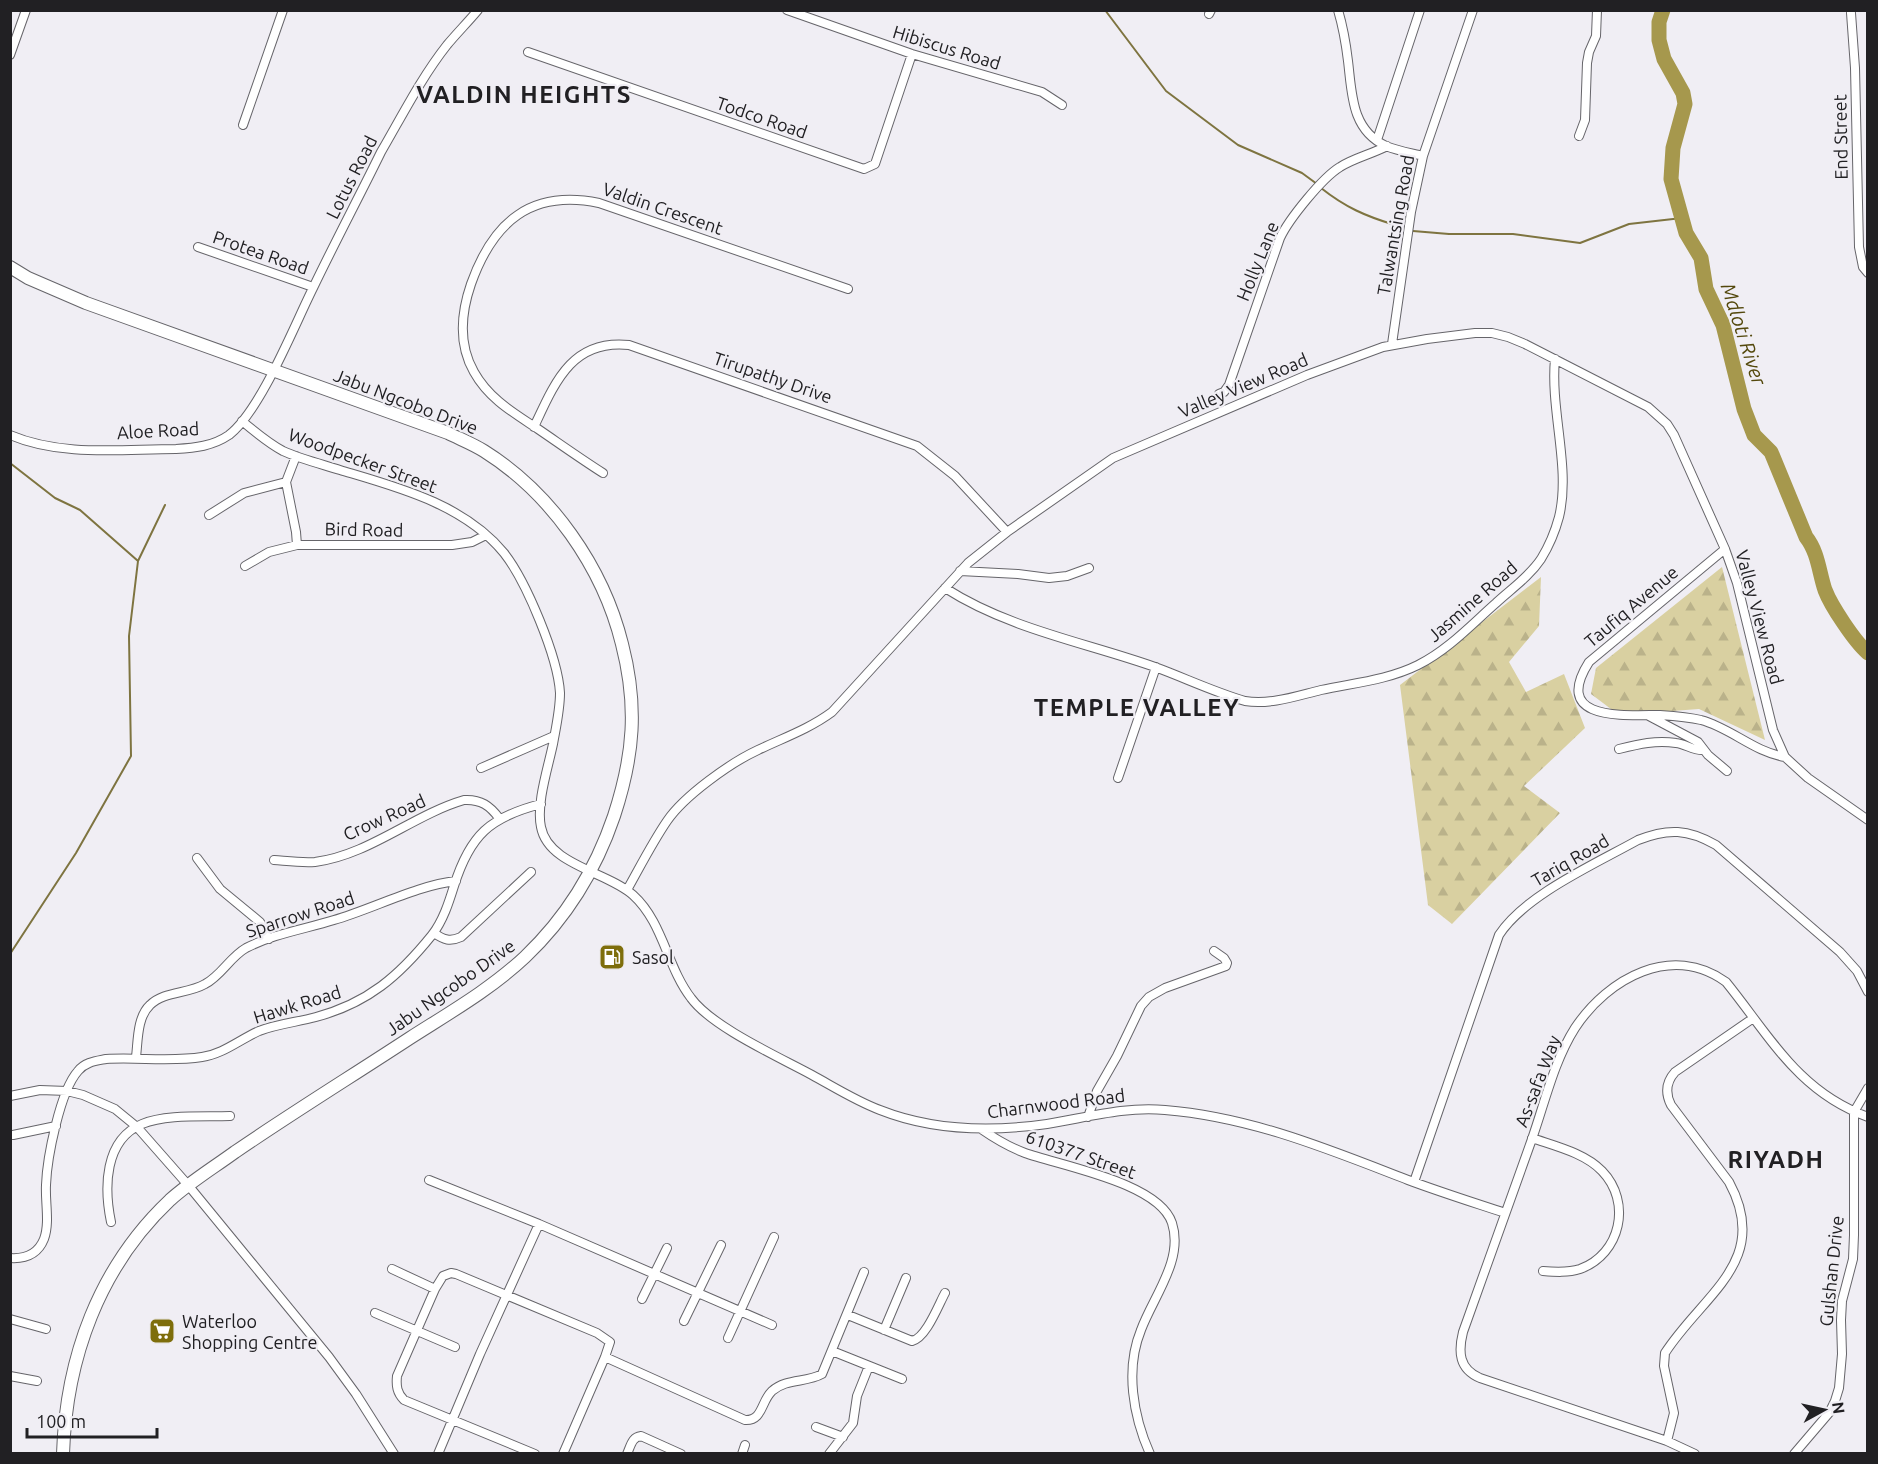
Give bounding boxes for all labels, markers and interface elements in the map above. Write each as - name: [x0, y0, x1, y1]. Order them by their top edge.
- street label: Hibiscus Road: [891, 21, 1003, 73]
- district label: VALDIN HEIGHTS: [416, 81, 632, 108]
- street label: Todco Road: [714, 92, 810, 142]
- street label: End Street: [1829, 94, 1851, 180]
- street label: Lotus Road: [322, 132, 380, 222]
- street label: Talwantsing Road: [1373, 153, 1417, 297]
- street label: Valdin Crescent: [600, 178, 726, 238]
- street label: Holly Lane: [1232, 218, 1282, 304]
- street label: Protea Road: [210, 226, 312, 278]
- water label: Mdloti River: [1717, 280, 1772, 389]
- street label: Tirupathy Drive: [711, 347, 835, 407]
- street label: Valley View Road: [1175, 349, 1311, 421]
- street label: Jabu Ngcobo Drive: [331, 364, 481, 438]
- street label: Aloe Road: [116, 418, 200, 442]
- street label: Woodpecker Street: [286, 424, 440, 496]
- street label: Bird Road: [324, 518, 404, 540]
- street label: Valley View Road: [1732, 548, 1788, 686]
- street label: Jasmine Road: [1423, 557, 1521, 645]
- street label: Taufiq Avenue: [1580, 561, 1682, 651]
- district label: TEMPLE VALLEY: [1034, 694, 1240, 721]
- street label: Crow Road: [340, 790, 428, 844]
- street label: Tariq Road: [1528, 830, 1612, 890]
- street label: Sparrow Road: [243, 887, 357, 941]
- street label: Jabu Ngcobo Drive: [382, 935, 518, 1039]
- fuel station icon: Sasol: [597, 942, 627, 972]
- place label: Sasol: [632, 947, 674, 967]
- street label: Hawk Road: [251, 981, 343, 1027]
- street label: As-safa Way: [1510, 1032, 1564, 1130]
- street label: Charnwood Road: [986, 1085, 1126, 1121]
- street label: 610377 Street: [1023, 1126, 1139, 1182]
- district label: RIYADH: [1728, 1146, 1824, 1173]
- street label: Gulshan Drive: [1815, 1215, 1847, 1327]
- place label: Waterloo Shopping Centre: [182, 1311, 317, 1352]
- supermarket icon: Waterloo Shopping Centre: [147, 1316, 177, 1346]
- north arrow: [1794, 1380, 1854, 1440]
- scale bar: [27, 1401, 158, 1439]
- text: N: [1829, 1401, 1849, 1415]
- text: 100 m: [36, 1411, 86, 1431]

